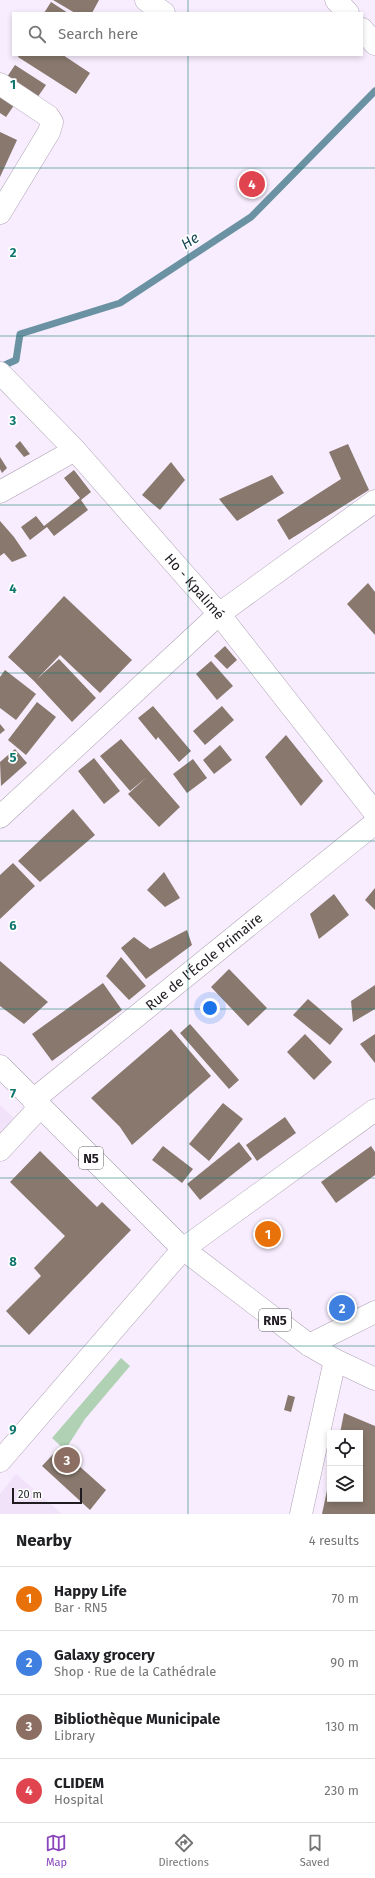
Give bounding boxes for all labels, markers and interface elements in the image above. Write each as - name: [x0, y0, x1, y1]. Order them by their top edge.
- search box: [12, 12, 363, 56]
- icon: search: [26, 23, 48, 45]
- text: Search here: [58, 25, 138, 43]
- text: 1: [10, 77, 16, 92]
- pin: 4: [239, 169, 265, 199]
- water label: He: [178, 228, 203, 253]
- text: 2: [10, 245, 17, 260]
- text: 3: [9, 413, 17, 428]
- street label: Ho - Kpalimé: [161, 550, 228, 623]
- text: 4: [9, 581, 17, 596]
- text: 5: [10, 750, 17, 765]
- street label: Rue de l'École Primaire: [142, 910, 266, 1014]
- text: 6: [9, 918, 17, 933]
- your location: [200, 998, 220, 1018]
- text: 7: [10, 1086, 16, 1101]
- road number: N5: [79, 1147, 103, 1169]
- pin: 1: [255, 1219, 281, 1249]
- text: 8: [9, 1254, 17, 1269]
- pin: 2: [329, 1293, 355, 1323]
- road number: RN5: [259, 1309, 291, 1331]
- text: 9: [9, 1422, 17, 1437]
- map controls: [327, 1430, 363, 1502]
- button: locate: [327, 1430, 363, 1466]
- pin: 3: [54, 1445, 80, 1475]
- button: layers: [327, 1466, 363, 1502]
- scale bar: [12, 1486, 82, 1505]
- text: 20 m: [18, 1488, 42, 1501]
- text: Nearby: [16, 1530, 71, 1551]
- text: 4 results: [309, 1533, 359, 1548]
- text: Happy Life: [54, 1582, 127, 1600]
- text: 1: [26, 1591, 32, 1606]
- text: 70 m: [332, 1591, 359, 1606]
- text: Bar · RN5: [54, 1600, 107, 1615]
- text: Galaxy grocery: [54, 1646, 155, 1664]
- text: 2: [26, 1655, 32, 1670]
- text: 90 m: [330, 1655, 359, 1670]
- text: Shop · Rue de la Cathédrale: [54, 1664, 216, 1679]
- text: Bibliothèque Municipale: [54, 1710, 220, 1728]
- text: 3: [26, 1719, 32, 1734]
- text: 130 m: [325, 1719, 359, 1734]
- text: Library: [54, 1728, 95, 1743]
- text: CLIDEM: [54, 1774, 104, 1792]
- text: 4: [25, 1783, 33, 1798]
- text: 230 m: [324, 1783, 359, 1798]
- text: Hospital: [54, 1792, 103, 1807]
- tab: Map: [45, 1832, 67, 1869]
- tab: Directions: [158, 1832, 209, 1869]
- tab: Saved: [300, 1832, 330, 1869]

